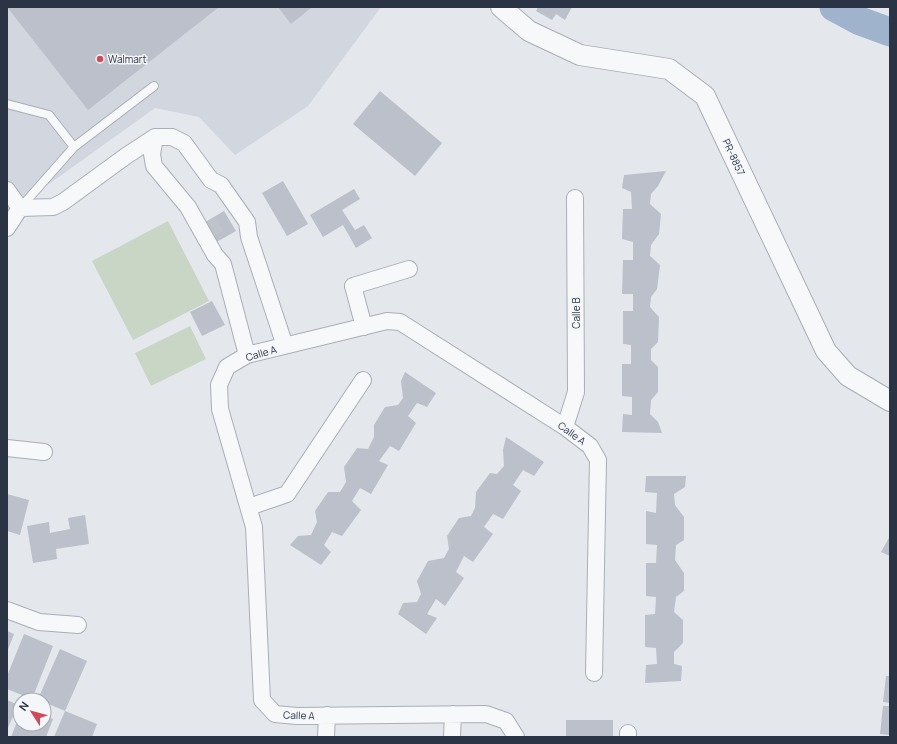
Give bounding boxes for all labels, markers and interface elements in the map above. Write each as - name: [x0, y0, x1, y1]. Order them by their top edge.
- place label: Walmart: [108, 52, 146, 66]
- marker: Walmart: [95, 54, 105, 64]
- street label: PR-8857: [719, 136, 749, 178]
- street label: Calle B: [569, 297, 583, 329]
- street label: Calle A: [244, 342, 279, 364]
- street label: Calle A: [555, 418, 589, 448]
- north arrow: [12, 692, 52, 732]
- text: N: [15, 698, 32, 713]
- street label: Calle A: [283, 707, 316, 723]

